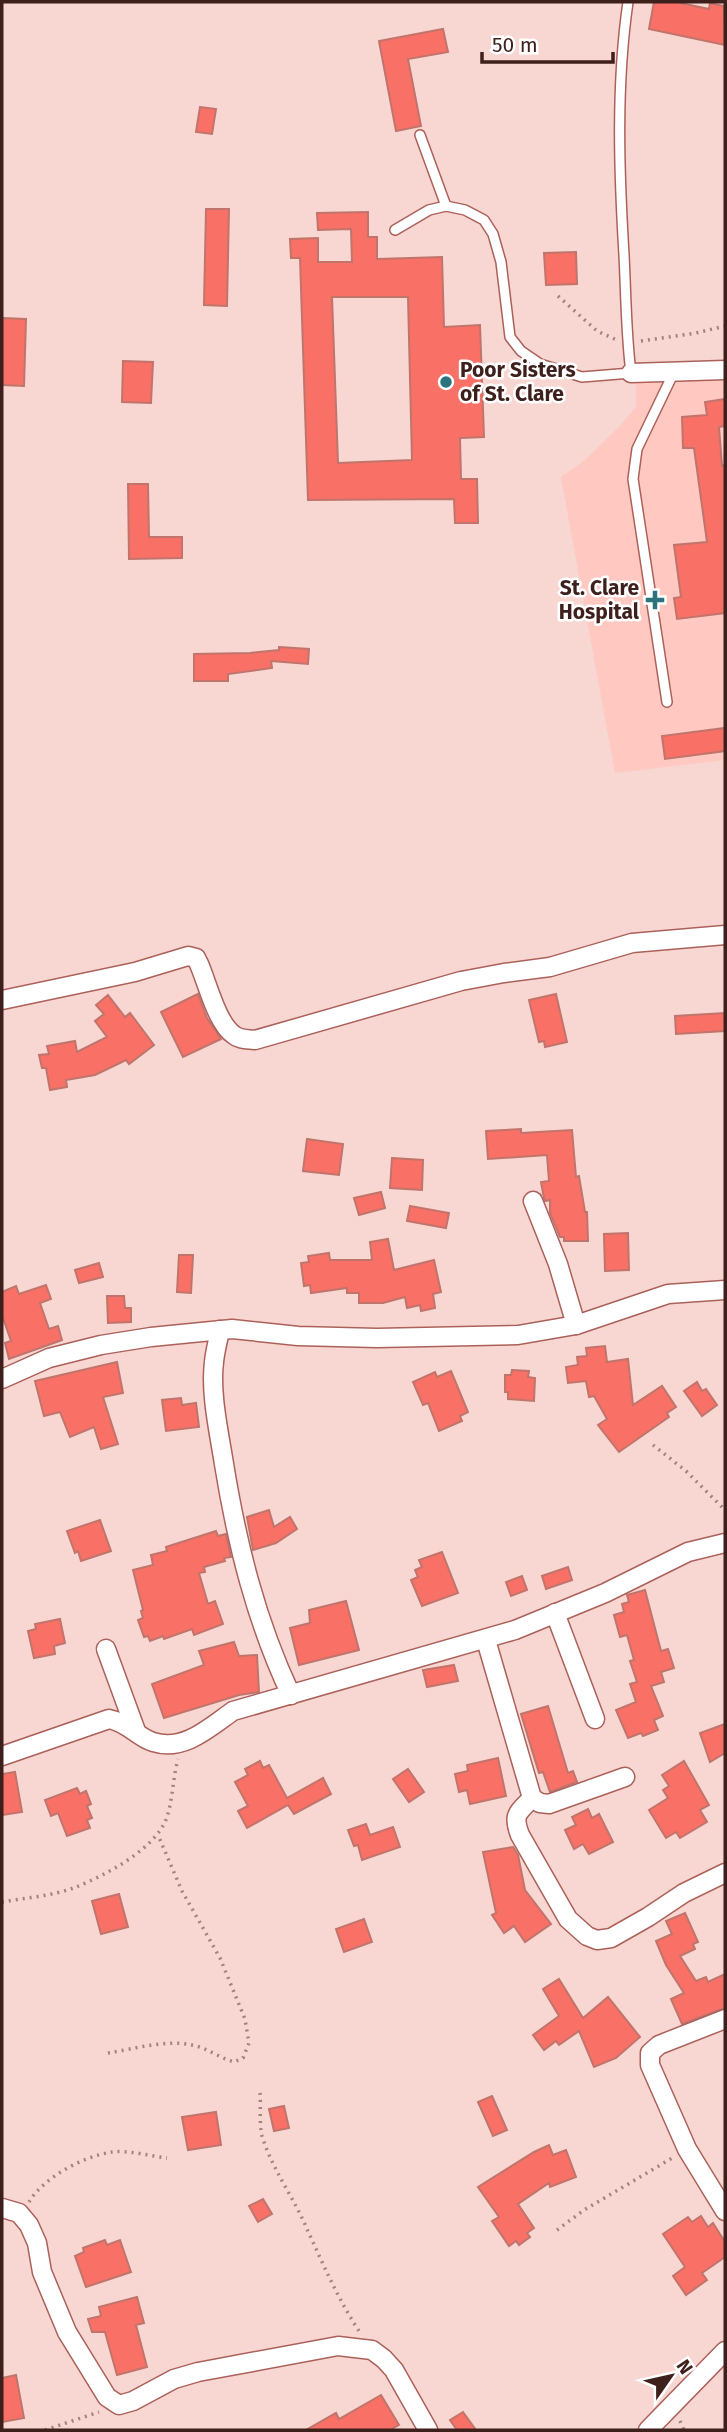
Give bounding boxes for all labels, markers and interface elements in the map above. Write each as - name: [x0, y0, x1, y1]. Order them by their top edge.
- scale bar: [482, 21, 613, 65]
- text: 50 m: [492, 32, 538, 58]
- place label: Poor Sisters of St. Clare: [460, 357, 576, 407]
- marker: Poor Sisters of St. Clare: [438, 374, 454, 390]
- place label: St. Clare Hospital: [559, 575, 640, 625]
- marker: St. Clare Hospital: [645, 590, 665, 610]
- north arrow: [636, 2341, 706, 2411]
- text: N: [672, 2355, 698, 2378]

